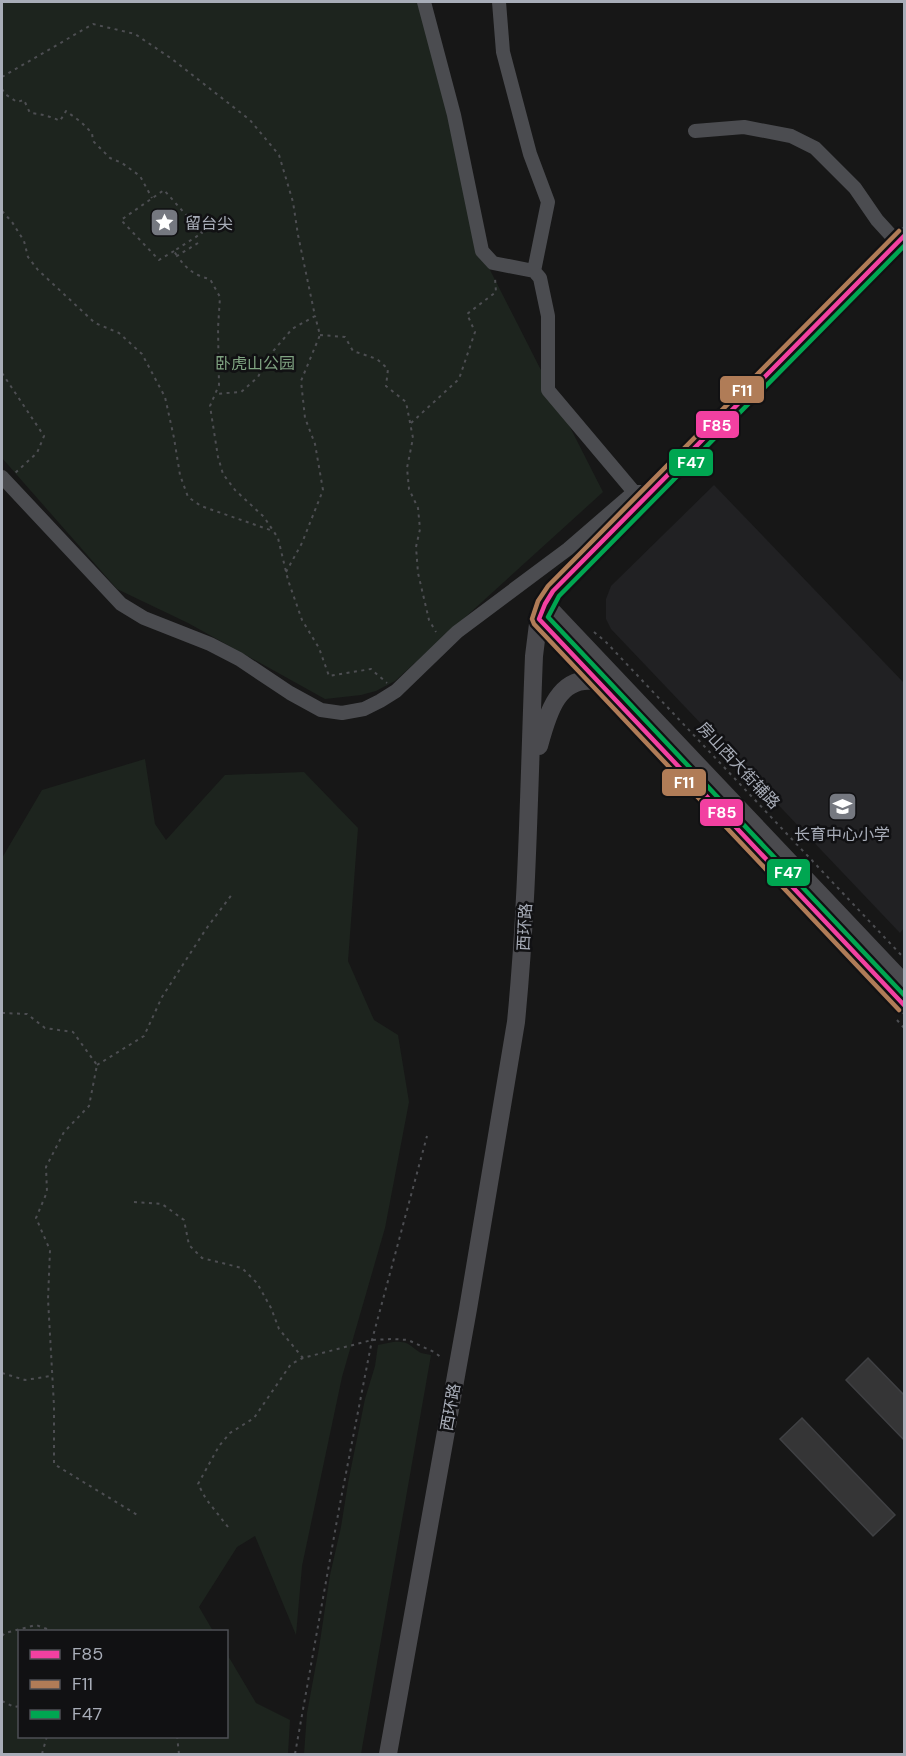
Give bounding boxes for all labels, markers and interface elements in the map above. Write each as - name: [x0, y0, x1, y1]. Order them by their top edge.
- place icon: 留台尖: [148, 207, 180, 239]
- place label: 留台尖: [185, 213, 233, 234]
- park label: 卧虎山公园: [215, 353, 295, 374]
- line badge: F11: [719, 375, 765, 404]
- text: F11: [732, 380, 752, 401]
- line badge: F85: [695, 410, 740, 439]
- text: F85: [703, 415, 731, 436]
- line badge: F47: [668, 448, 714, 477]
- text: F47: [677, 452, 705, 473]
- street label: 房山西大街辅路: [693, 717, 785, 813]
- line badge: F11: [661, 768, 707, 797]
- text: F11: [674, 772, 694, 793]
- school or university icon: 长育中心小学: [826, 790, 858, 822]
- line badge: F85: [699, 798, 744, 827]
- text: F85: [708, 802, 736, 823]
- place label: 长育中心小学: [794, 824, 890, 845]
- line badge: F47: [766, 858, 811, 887]
- text: F47: [774, 862, 802, 883]
- street label: 西环路: [513, 903, 536, 952]
- street label: 西环路: [436, 1382, 465, 1433]
- legend: [18, 1630, 228, 1738]
- text: F85: [72, 1642, 103, 1666]
- text: F11: [72, 1672, 93, 1696]
- text: F47: [72, 1702, 102, 1726]

